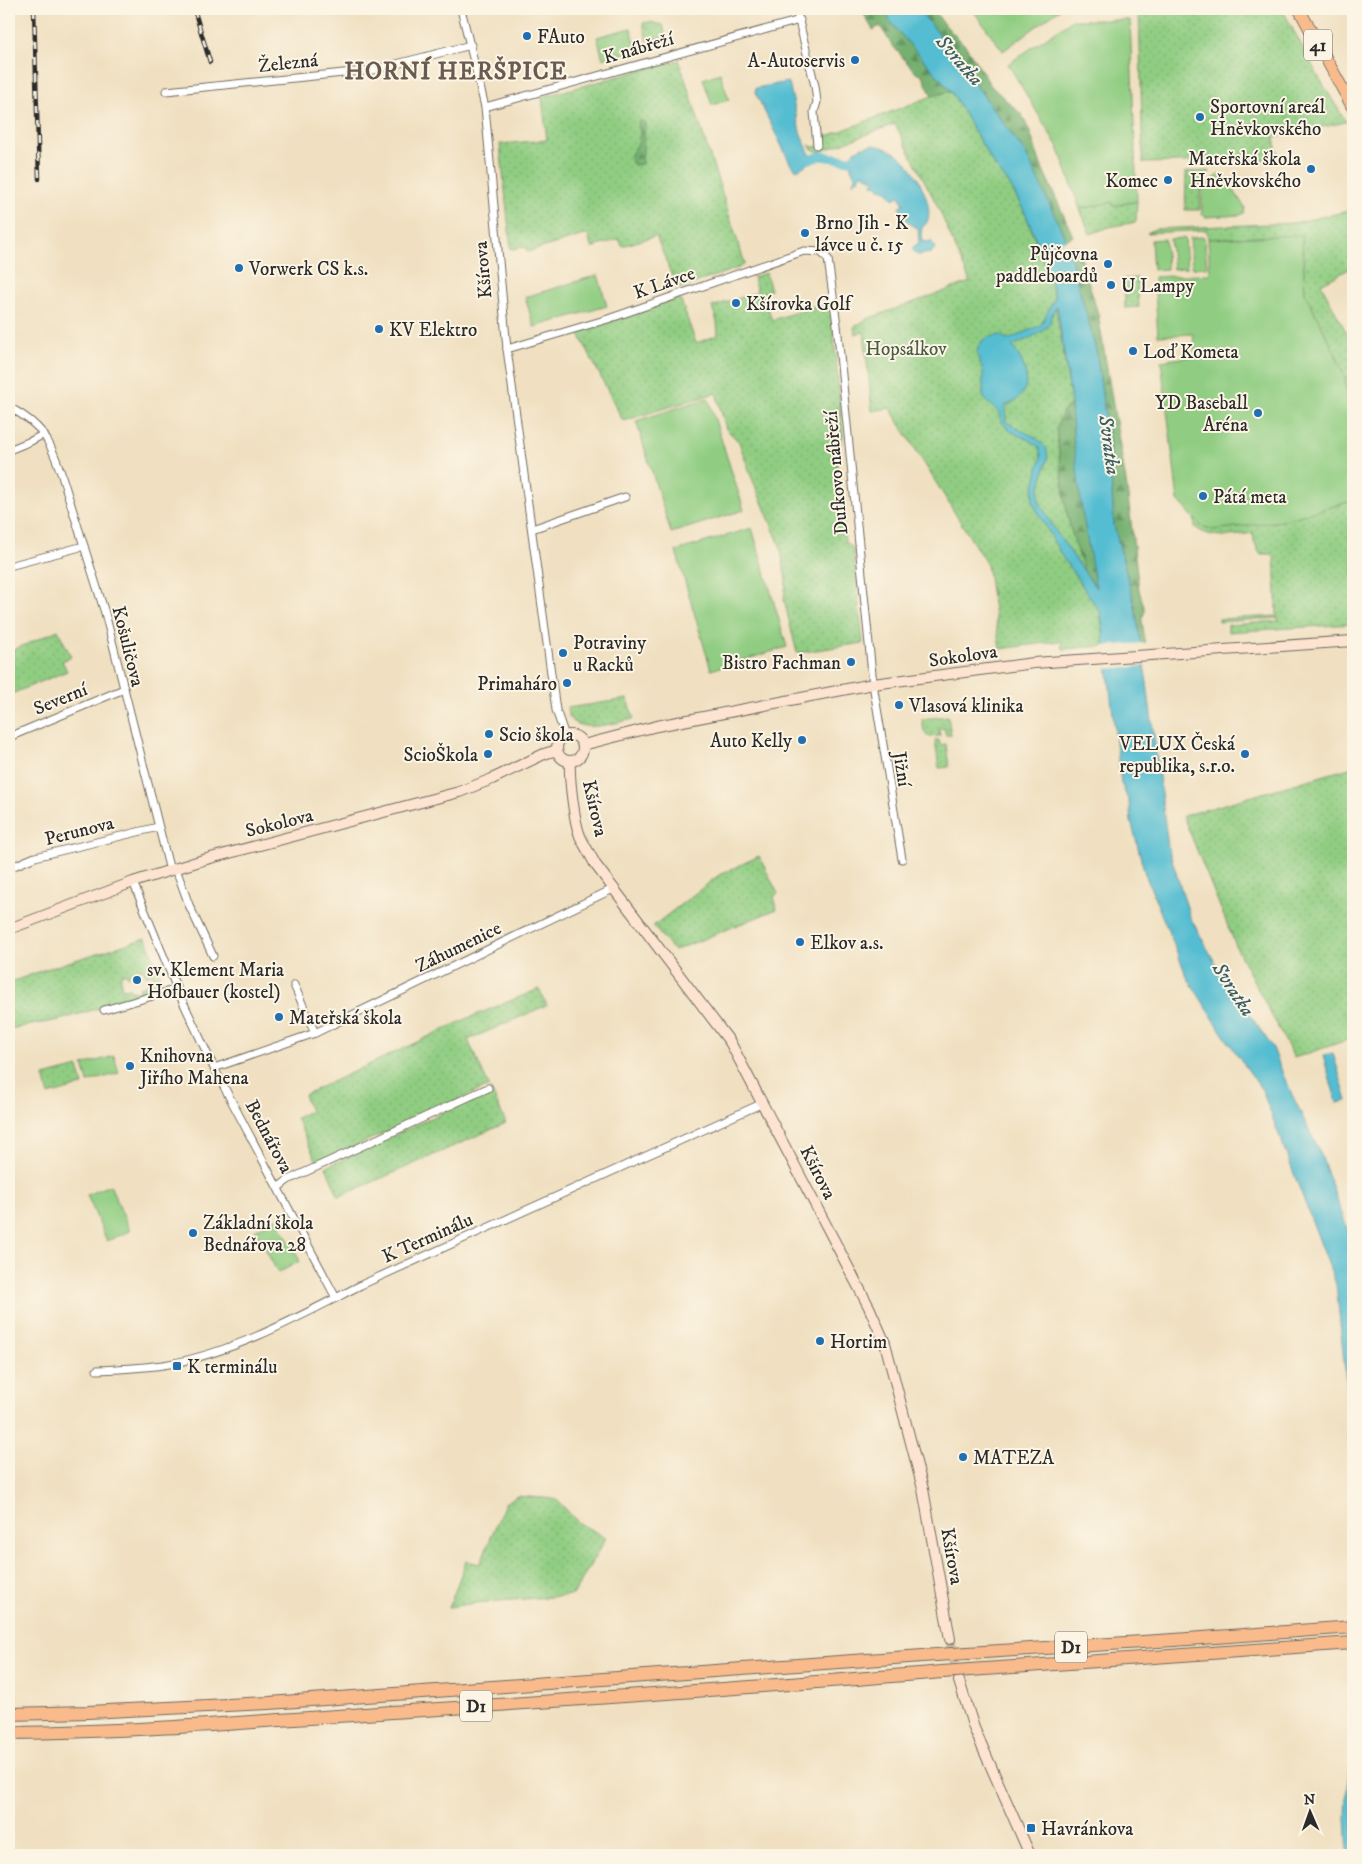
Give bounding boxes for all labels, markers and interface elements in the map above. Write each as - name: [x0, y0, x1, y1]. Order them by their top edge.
- place label: FAuto: [537, 26, 585, 49]
- street label: K nábřeží: [600, 27, 677, 69]
- water label: Svratka: [929, 29, 988, 92]
- marker: FAuto: [521, 30, 533, 42]
- road number: 41: [1304, 30, 1332, 60]
- street label: Železná: [257, 47, 319, 78]
- place label: A-Autoservis: [747, 50, 845, 73]
- marker: A-Autoservis: [849, 54, 861, 66]
- district label: HORNÍ HERŠPICE: [344, 56, 568, 87]
- place label: Sportovní areál Hněvkovského: [1210, 96, 1325, 141]
- marker: Sportovní areál Hněvkovského: [1194, 111, 1206, 123]
- place label: Mateřská škola Hněvkovského: [1188, 148, 1301, 193]
- marker: Mateřská škola Hněvkovského: [1305, 163, 1317, 175]
- place label: Komec: [1105, 170, 1158, 193]
- marker: Komec: [1162, 174, 1174, 186]
- place label: Brno Jih - K lávce u č. 15: [815, 212, 909, 257]
- marker: Brno Jih - K lávce u č. 15: [799, 227, 811, 239]
- street label: Kšírova: [470, 240, 497, 299]
- place label: Půjčovna paddleboardů: [995, 243, 1098, 288]
- place label: Vorwerk CS k.s.: [248, 258, 368, 281]
- marker: Půjčovna paddleboardů: [1102, 258, 1114, 270]
- marker: Vorwerk CS k.s.: [233, 262, 245, 274]
- street label: K Lávce: [631, 262, 698, 305]
- place label: U Lampy: [1121, 275, 1195, 298]
- marker: U Lampy: [1105, 279, 1117, 291]
- place label: Kšírovka Golf: [746, 293, 854, 316]
- marker: Kšírovka Golf: [730, 297, 742, 309]
- place label: KV Elektro: [389, 319, 477, 342]
- marker: KV Elektro: [373, 323, 385, 335]
- park label: Hopsálkov: [865, 338, 947, 361]
- place label: Loď Kometa: [1143, 341, 1239, 364]
- marker: Loď Kometa: [1127, 345, 1139, 357]
- place label: YD Baseball Aréna: [1155, 392, 1248, 437]
- marker: YD Baseball Aréna: [1252, 407, 1264, 419]
- street label: Dufkovo nábřeží: [820, 409, 853, 536]
- water label: Svratka: [1092, 413, 1125, 477]
- place label: Pátá meta: [1213, 486, 1287, 509]
- marker: Pátá meta: [1197, 490, 1209, 502]
- street label: Košuličova: [106, 604, 149, 689]
- place label: Potraviny u Racků: [573, 632, 647, 677]
- street label: Sokolova: [928, 640, 999, 673]
- marker: Potraviny u Racků: [557, 647, 569, 659]
- place label: Bistro Fachman: [722, 652, 841, 675]
- marker: Bistro Fachman: [845, 656, 857, 668]
- place label: Primaháro: [477, 673, 557, 696]
- marker: Primaháro: [561, 677, 573, 689]
- street label: Severní: [30, 678, 92, 721]
- place label: Vlasová klinika: [908, 695, 1024, 718]
- marker: Vlasová klinika: [893, 699, 905, 711]
- place label: Scio škola: [499, 724, 574, 747]
- marker: Scio škola: [483, 728, 495, 740]
- place label: Auto Kelly: [710, 730, 793, 753]
- place label: VELUX Česká republika, s.r.o.: [1118, 731, 1235, 778]
- marker: Auto Kelly: [796, 734, 808, 746]
- place label: ScioŠkola: [404, 742, 478, 767]
- marker: ScioŠkola: [482, 748, 494, 760]
- street label: Jižní: [887, 748, 916, 789]
- marker: VELUX Česká republika, s.r.o.: [1239, 748, 1251, 760]
- street label: Kšírova: [577, 778, 612, 839]
- street label: Sokolova: [243, 804, 316, 843]
- street label: Perunova: [42, 812, 116, 851]
- street label: Záhumenice: [412, 917, 505, 978]
- place label: Elkov a.s.: [810, 932, 884, 955]
- marker: Elkov a.s.: [794, 936, 806, 948]
- water label: Svratka: [1205, 957, 1260, 1022]
- place label: sv. Klement Maria Hofbauer (kostel): [147, 959, 284, 1004]
- marker: sv. Klement Maria Hofbauer (kostel): [131, 974, 143, 986]
- place label: Mateřská škola: [289, 1007, 402, 1030]
- marker: Mateřská škola: [273, 1011, 285, 1023]
- place label: Knihovna Jiřího Mahena: [138, 1045, 248, 1090]
- marker: Knihovna Jiřího Mahena: [124, 1060, 136, 1072]
- street label: Bednářova: [240, 1096, 298, 1177]
- street label: Kšírova: [794, 1142, 841, 1203]
- street label: K Terminálu: [379, 1208, 477, 1269]
- place label: Základní škola Bednářova 28: [203, 1212, 313, 1257]
- marker: Základní škola Bednářova 28: [187, 1227, 199, 1239]
- place label: Hortim: [830, 1331, 887, 1354]
- marker: Hortim: [814, 1335, 826, 1347]
- place label: K terminálu: [187, 1356, 277, 1379]
- marker: K terminálu: [171, 1360, 183, 1372]
- place label: MATEZA: [973, 1447, 1055, 1470]
- marker: MATEZA: [957, 1451, 969, 1463]
- street label: Kšírova: [935, 1526, 968, 1586]
- road number: D1: [1055, 1631, 1087, 1662]
- road number: D1: [460, 1690, 492, 1722]
- north arrow: [1284, 1786, 1334, 1836]
- text: N: [1304, 1791, 1316, 1809]
- place label: Havránkova: [1041, 1818, 1133, 1841]
- marker: Havránkova: [1025, 1822, 1037, 1834]

